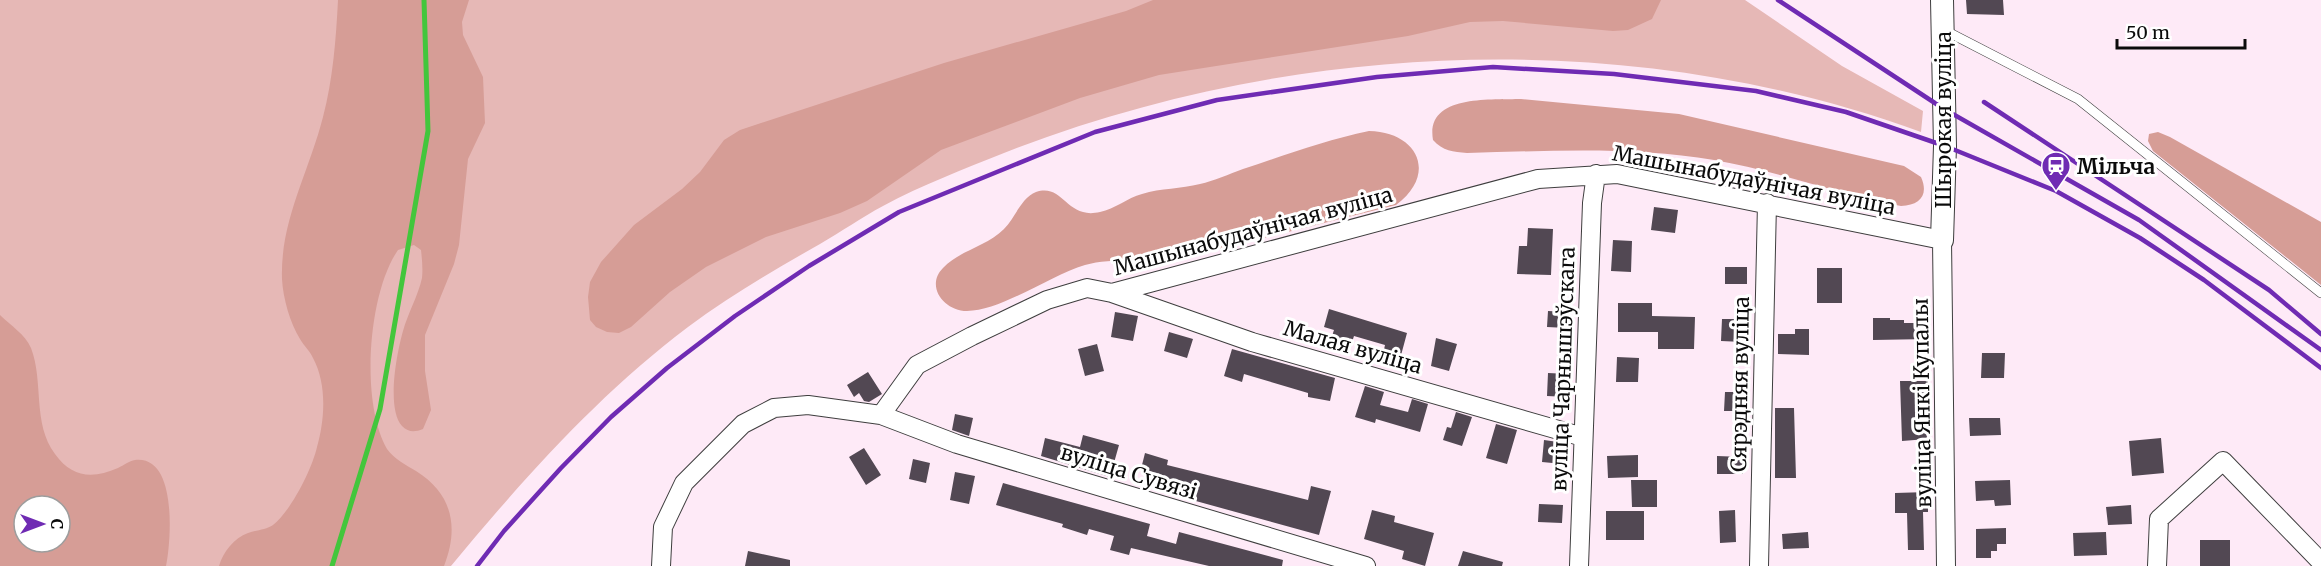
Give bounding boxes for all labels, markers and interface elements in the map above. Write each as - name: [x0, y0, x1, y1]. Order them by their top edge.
- scale bar: [2117, 12, 2244, 50]
- text: 50 m: [2126, 21, 2170, 44]
- street label: Шырокая вуліца: [1930, 31, 1957, 209]
- street label: Машынабудаўнічая вуліца: [1610, 139, 1898, 221]
- station icon: Мільча: [2040, 150, 2072, 192]
- place label: Мільча: [2077, 153, 2155, 180]
- street label: Машынабудаўнічая вуліца: [1111, 181, 1395, 281]
- street label: вуліца Чарнышэўскага: [1545, 246, 1581, 492]
- street label: Сярэдняя вуліца: [1725, 296, 1755, 472]
- street label: вуліца Янкі Купалы: [1907, 298, 1937, 508]
- street label: Малая вуліца: [1281, 314, 1425, 380]
- street label: вуліца Сувязі: [1057, 438, 1201, 506]
- north arrow: [12, 494, 72, 554]
- text: С: [47, 519, 67, 529]

